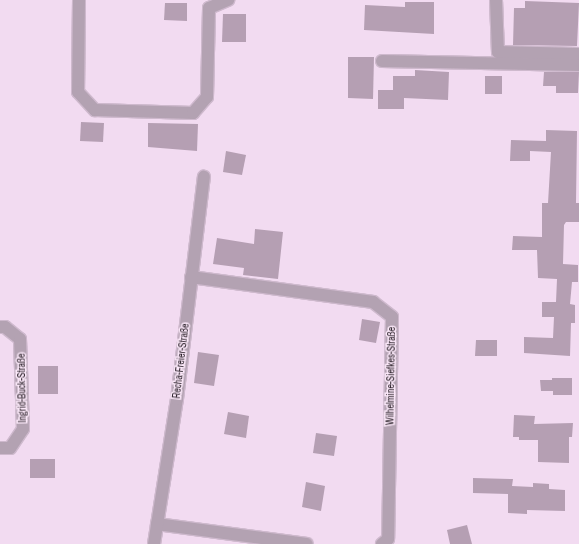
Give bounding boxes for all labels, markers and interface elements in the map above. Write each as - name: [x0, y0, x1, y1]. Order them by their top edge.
- street label: Recha-Freier-Straße: [170, 323, 192, 399]
- street label: Wilhelmine-Siefkes-Straße: [384, 327, 398, 425]
- street label: Ingrid-Buck-Straße: [15, 353, 29, 423]

